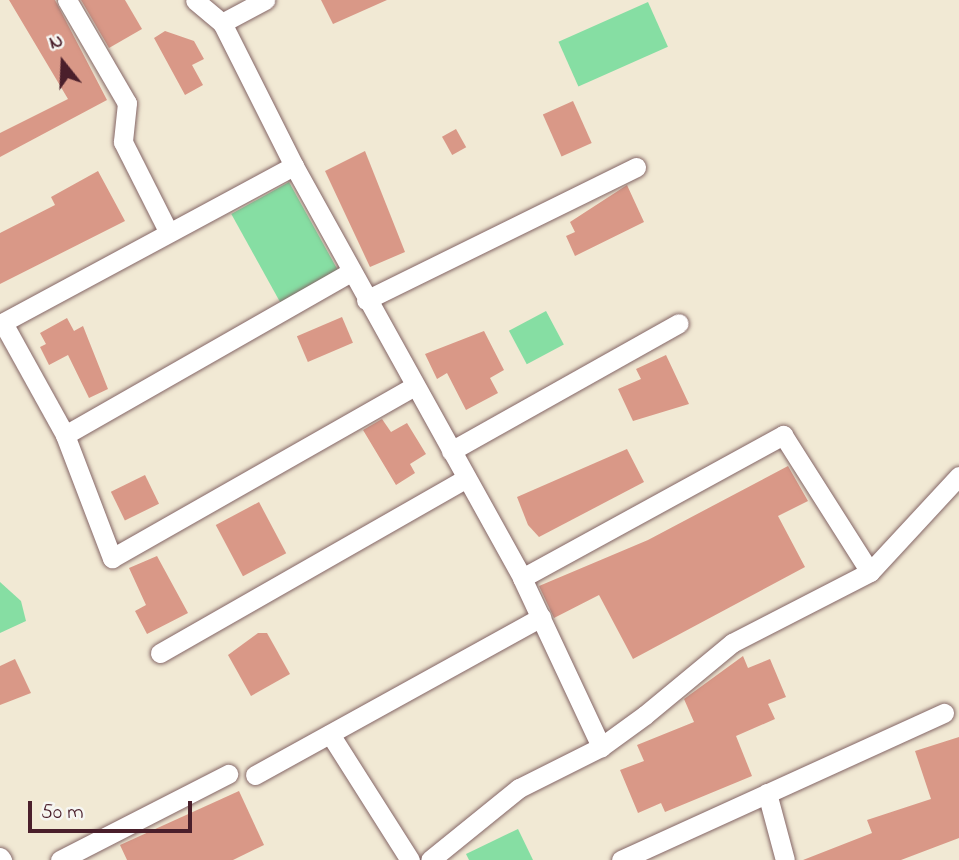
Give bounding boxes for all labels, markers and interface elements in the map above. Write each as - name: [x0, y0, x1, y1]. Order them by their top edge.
- north arrow: [28, 28, 98, 98]
- text: N: [46, 28, 67, 57]
- scale bar: [32, 786, 196, 830]
- text: 50 m: [41, 798, 84, 828]

